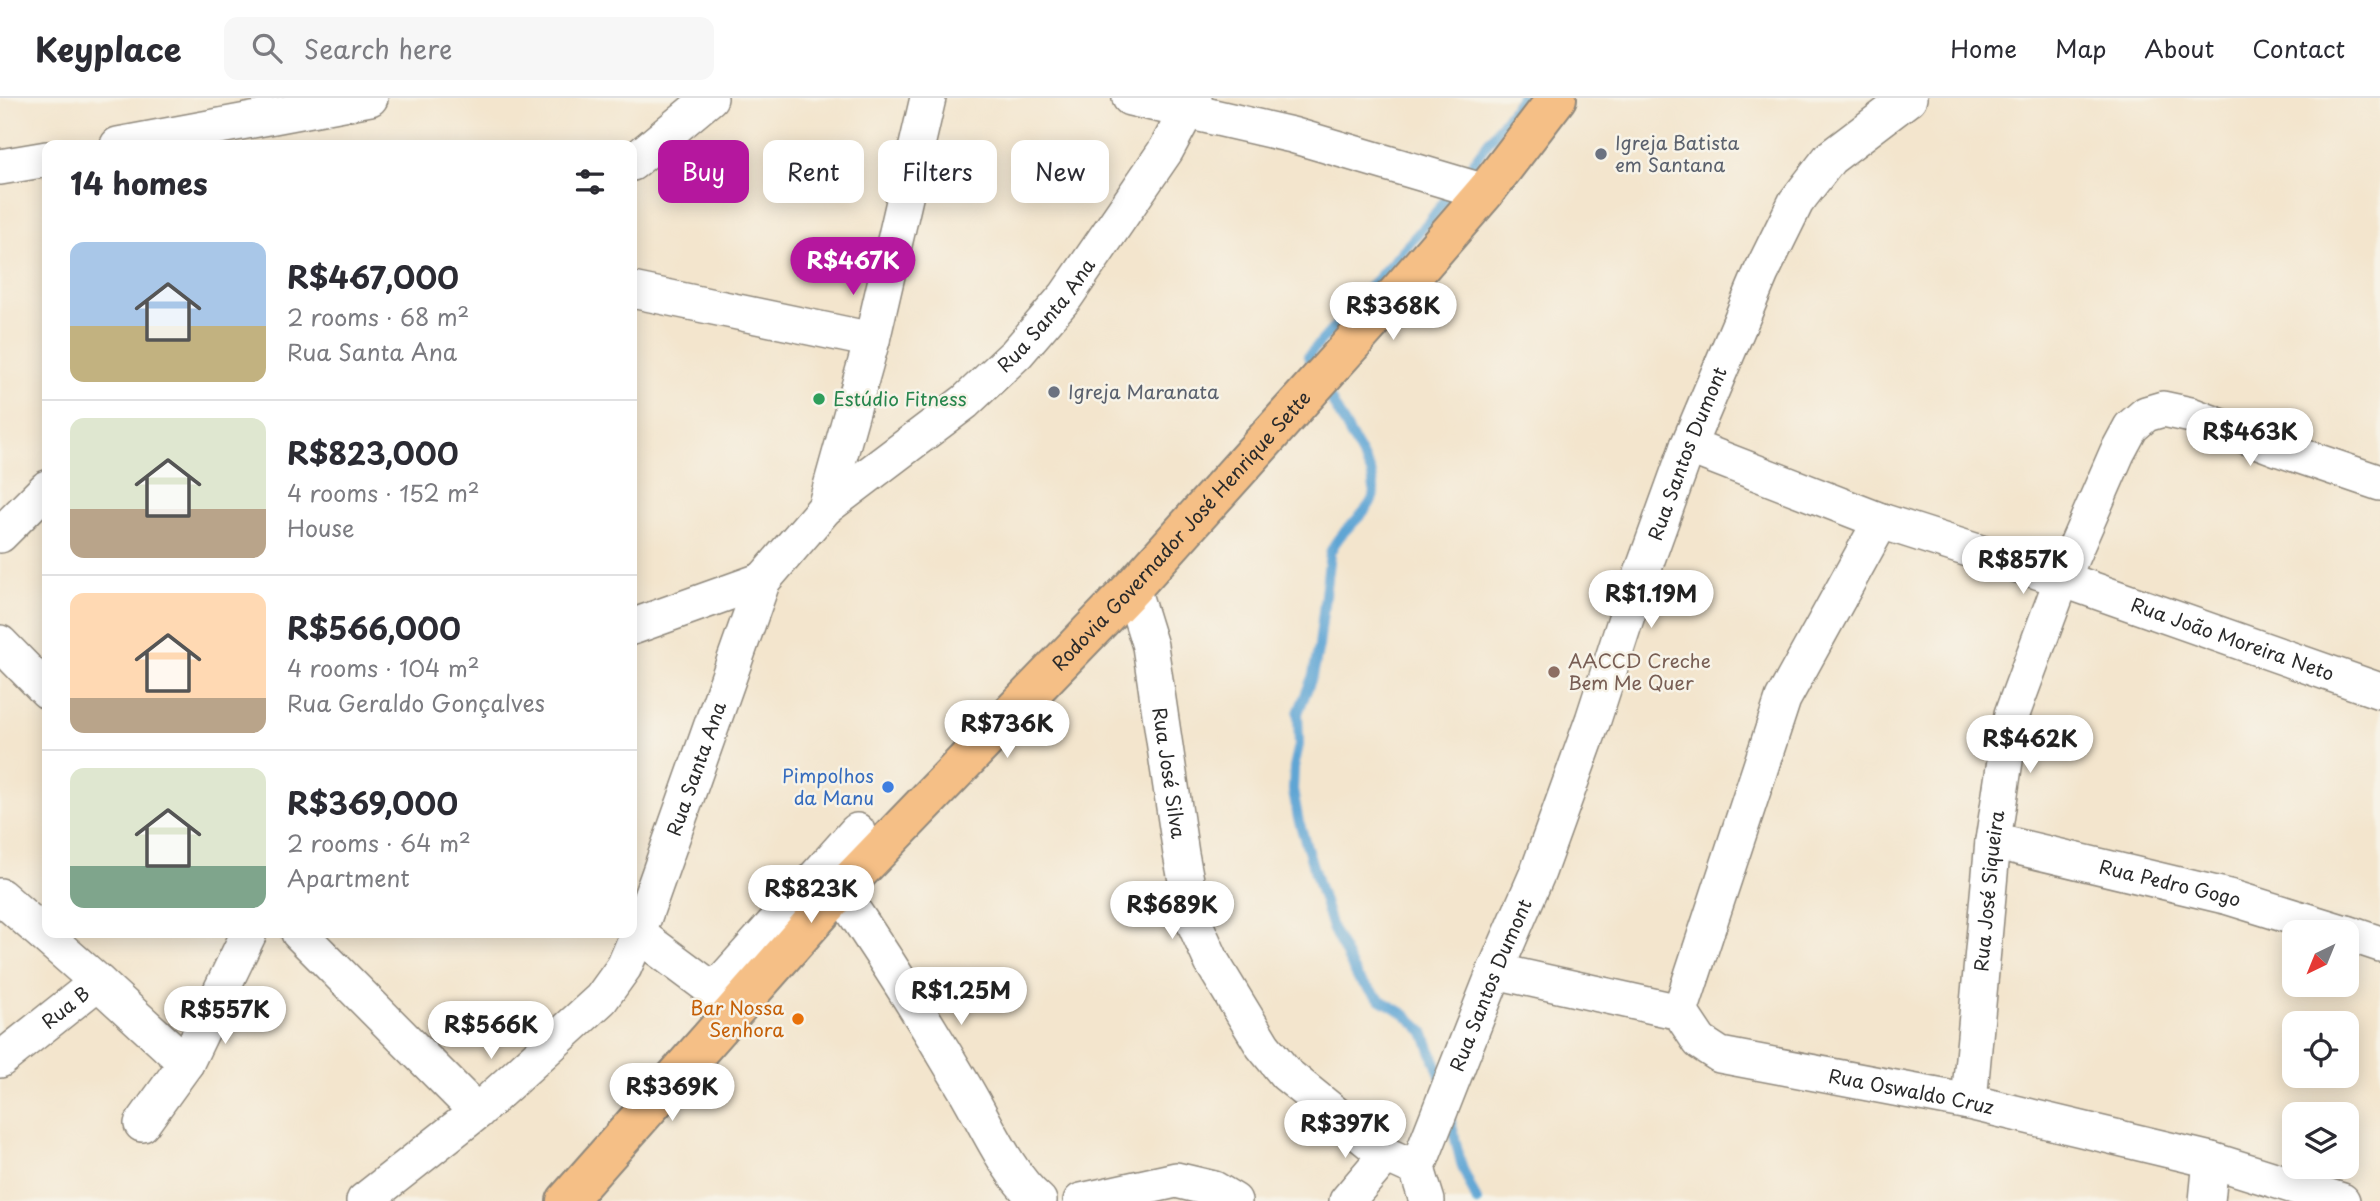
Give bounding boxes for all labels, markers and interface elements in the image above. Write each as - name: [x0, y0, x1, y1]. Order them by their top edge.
- search box: [224, 17, 714, 80]
- text: Keyplace: [35, 23, 182, 73]
- icon: search: [248, 29, 286, 67]
- text: Search here: [304, 29, 452, 68]
- text: Home: [1950, 30, 2017, 66]
- text: Map: [2055, 30, 2106, 66]
- text: About: [2144, 30, 2214, 66]
- text: Contact: [2252, 30, 2345, 66]
- place label: Igreja Batista em Santana: [1615, 128, 1740, 178]
- chip: Buy: [658, 140, 749, 203]
- chip: Rent: [763, 140, 864, 203]
- chip: Filters: [878, 140, 997, 203]
- chip: New: [1011, 140, 1109, 203]
- marker: Igreja Batista em Santana: [1593, 146, 1609, 162]
- text: 14 homes: [70, 160, 208, 205]
- icon: filters: [571, 163, 609, 201]
- pin: R$467K: [796, 238, 910, 297]
- text: R$467K: [806, 242, 900, 277]
- street label: Rua Santa Ana: [990, 252, 1101, 378]
- text: R$467,000: [287, 254, 459, 299]
- icon: home: [126, 270, 210, 354]
- pin: R$368K: [1336, 282, 1450, 342]
- text: R$368K: [1346, 287, 1440, 322]
- text: 2 rooms · 68 m²: [287, 299, 469, 334]
- text: Rua Santa Ana: [287, 334, 457, 369]
- street label: Rua Santos Dumont: [1640, 362, 1733, 544]
- place label: Igreja Maranata: [1068, 377, 1219, 405]
- place label: Estúdio Fitness: [833, 384, 967, 412]
- street label: Rodovia Governador José Henrique Sette: [1045, 384, 1316, 677]
- marker: Igreja Maranata: [1046, 384, 1062, 400]
- marker: Estúdio Fitness: [811, 391, 827, 407]
- pin: R$463K: [2193, 408, 2307, 468]
- text: R$463K: [2202, 413, 2298, 448]
- text: R$823,000: [287, 430, 459, 475]
- icon: home: [126, 446, 210, 530]
- text: 4 rooms · 152 m²: [287, 475, 480, 510]
- text: House: [287, 510, 354, 545]
- pin: R$857K: [1966, 536, 2080, 596]
- text: R$857K: [1978, 541, 2068, 576]
- pin: R$1.19M: [1586, 570, 1716, 630]
- text: R$1.19M: [1605, 575, 1697, 610]
- street label: Rua João Moreira Neto: [2128, 589, 2338, 687]
- text: R$566,000: [287, 605, 461, 650]
- icon: home: [126, 621, 210, 705]
- place label: AACCD Creche Bem Me Quer: [1568, 646, 1711, 696]
- text: 4 rooms · 104 m²: [287, 650, 480, 685]
- marker: AACCD Creche Bem Me Quer: [1546, 664, 1562, 680]
- text: Rua Geraldo Gonçalves: [287, 685, 545, 720]
- street label: Rua Santa Ana: [659, 697, 732, 839]
- pin: R$736K: [950, 700, 1064, 760]
- text: R$736K: [960, 705, 1054, 740]
- street label: Rua José Silva: [1146, 705, 1193, 840]
- pin: R$462K: [1973, 716, 2087, 775]
- text: R$462K: [1982, 720, 2078, 755]
- place label: Pimpolhos da Manu: [782, 761, 874, 811]
- marker: Pimpolhos da Manu: [880, 779, 896, 795]
- text: R$369,000: [287, 780, 458, 825]
- icon: home: [126, 796, 210, 880]
- street label: Rua José Siqueira: [1966, 808, 2010, 973]
- text: 2 rooms · 64 m²: [287, 825, 471, 860]
- street label: Rua Pedro Gogo: [2097, 852, 2245, 913]
- text: Apartment: [287, 860, 410, 895]
- pin: R$823K: [754, 866, 868, 925]
- text: R$823K: [764, 870, 858, 905]
- pin: R$689K: [1115, 882, 1229, 941]
- text: R$689K: [1126, 886, 1218, 921]
- street label: Rua Santos Dumont: [1442, 894, 1538, 1075]
- north arrow: [2282, 920, 2359, 998]
- map controls: [2282, 920, 2359, 1179]
- pin: R$1.25M: [896, 968, 1026, 1027]
- text: R$1.25M: [911, 972, 1011, 1007]
- street label: Rua B: [35, 979, 95, 1035]
- pin: R$557K: [168, 986, 282, 1046]
- text: R$557K: [180, 991, 270, 1026]
- place label: Bar Nossa Senhora: [690, 993, 784, 1043]
- pin: R$566K: [434, 1002, 548, 1061]
- text: R$566K: [444, 1006, 538, 1041]
- marker: Bar Nossa Senhora: [790, 1011, 806, 1027]
- button: locate: [2282, 1011, 2359, 1088]
- street label: Rua Oswaldo Cruz: [1826, 1061, 1997, 1121]
- pin: R$369K: [615, 1063, 729, 1123]
- text: R$369K: [626, 1068, 718, 1103]
- pin: R$397K: [1288, 1100, 1402, 1160]
- button: layers: [2282, 1102, 2359, 1179]
- text: R$397K: [1300, 1105, 1390, 1140]

